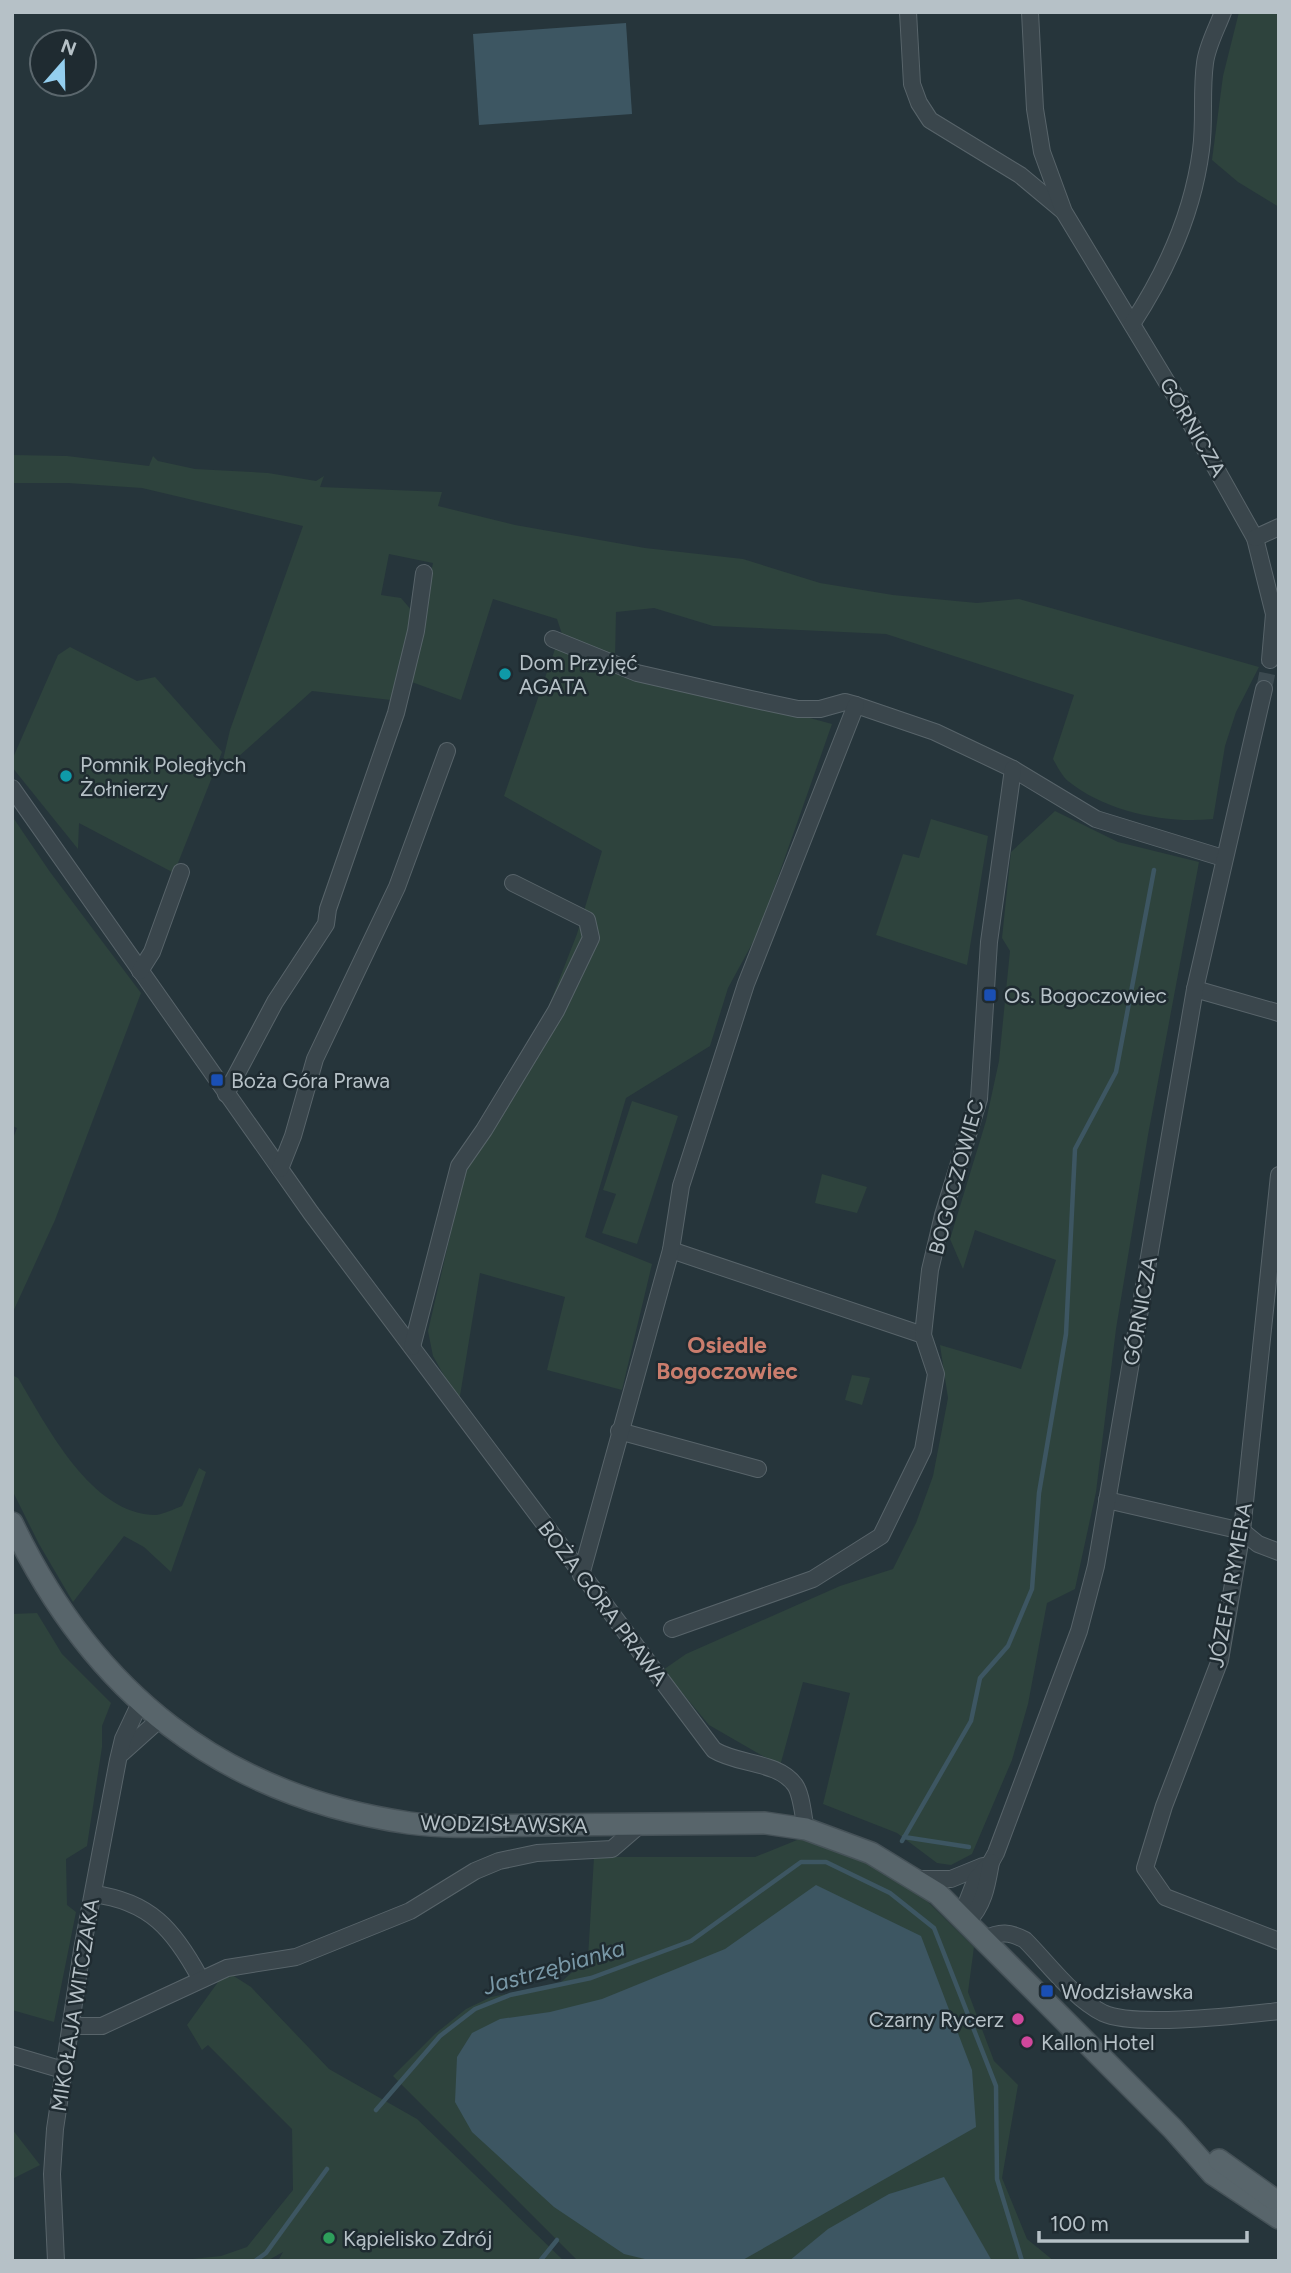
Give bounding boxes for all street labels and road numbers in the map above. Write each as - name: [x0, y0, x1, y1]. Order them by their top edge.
- street label: GÓRNICZA: [1155, 373, 1231, 481]
- street label: BOGOCZOWIEC: [923, 1097, 989, 1257]
- street label: GÓRNICZA: [1118, 1255, 1162, 1367]
- street label: JÓZEFA RYMERA: [1203, 1500, 1257, 1670]
- street label: BOŻA GÓRA PRAWA: [533, 1516, 673, 1690]
- street label: WODZISŁAWSKA: [420, 1810, 588, 1838]
- street label: MIKOŁAJA WITCZAKA: [46, 1897, 104, 2113]

